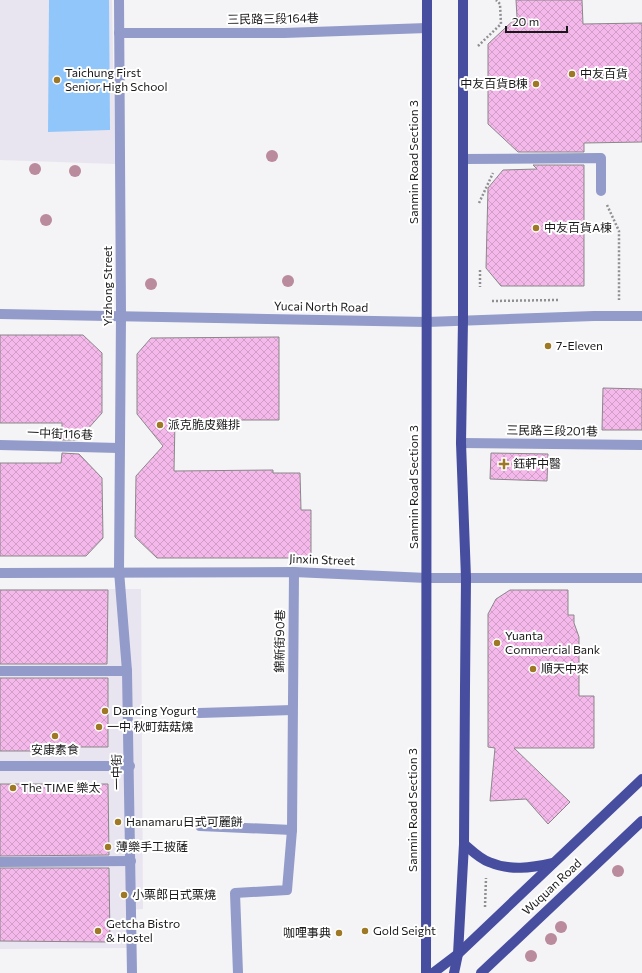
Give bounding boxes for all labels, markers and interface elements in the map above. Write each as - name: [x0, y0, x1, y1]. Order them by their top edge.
- scale bar: [506, 8, 567, 34]
- street label: 三民路三段164巷: [227, 10, 319, 26]
- text: 20 m: [512, 14, 539, 28]
- place label: Taichung First Senior High School: [65, 65, 168, 93]
- place label: 中友百貨: [580, 66, 628, 80]
- marker: 中友百貨: [567, 69, 577, 79]
- marker: Taichung First Senior High School: [52, 75, 62, 85]
- place label: 中友百貨B棟: [460, 76, 528, 90]
- marker: 中友百貨B棟: [531, 79, 541, 89]
- street label: Sanmin Road Section 3: [406, 100, 420, 224]
- place label: 中友百貨A棟: [544, 220, 612, 234]
- marker: 中友百貨A棟: [531, 223, 541, 233]
- street label: Yizhong Street: [100, 246, 114, 326]
- street label: Yucai North Road: [274, 298, 368, 314]
- place label: 7-Eleven: [556, 338, 603, 352]
- marker: 7-Eleven: [543, 341, 553, 351]
- place label: 派克脆皮雞排: [168, 417, 240, 431]
- marker: 派克脆皮雞排: [155, 420, 165, 430]
- street label: 三民路三段201巷: [506, 422, 598, 438]
- street label: 一中街116巷: [27, 425, 93, 441]
- street label: Sanmin Road Section 3: [406, 425, 420, 549]
- place label: 鈺軒中醫: [513, 456, 561, 470]
- marker: 鈺軒中醫: [498, 458, 510, 470]
- street label: Jinxin Street: [289, 551, 355, 568]
- street label: 錦新街90巷: [271, 609, 287, 673]
- place label: Yuanta Commercial Bank: [505, 628, 601, 656]
- marker: Yuanta Commercial Bank: [492, 638, 502, 648]
- place label: 順天中來: [541, 661, 589, 675]
- marker: 順天中來: [528, 664, 538, 674]
- place label: Dancing Yogurt: [113, 703, 197, 717]
- marker: Dancing Yogurt: [100, 706, 110, 716]
- place label: 一中 秋町菇菇燒: [107, 719, 193, 733]
- marker: 一中 秋町菇菇燒: [94, 722, 104, 732]
- marker: 安康素食: [50, 731, 60, 741]
- place label: 安康素食: [31, 742, 79, 756]
- street label: Sanmin Road Section 3: [405, 748, 419, 872]
- street label: 一中街: [109, 754, 123, 790]
- place label: The TIME 樂太: [21, 780, 100, 794]
- marker: The TIME 樂太: [8, 783, 18, 793]
- place label: Hanamaru日式可麗餅: [126, 814, 243, 828]
- marker: Hanamaru日式可麗餅: [113, 817, 123, 827]
- place label: 薄樂手工披薩: [116, 839, 188, 853]
- marker: 薄樂手工披薩: [103, 842, 113, 852]
- street label: Wuquan Road: [519, 855, 584, 917]
- place label: 小栗郎日式栗燒: [132, 887, 216, 901]
- marker: 小栗郎日式栗燒: [119, 890, 129, 900]
- place label: Getcha Bistro & Hostel: [106, 916, 180, 944]
- place label: Gold Seight: [373, 923, 436, 937]
- place label: 咖哩事典: [283, 925, 331, 939]
- marker: Getcha Bistro & Hostel: [93, 926, 103, 936]
- marker: Gold Seight: [360, 926, 370, 936]
- marker: 咖哩事典: [334, 928, 344, 938]

